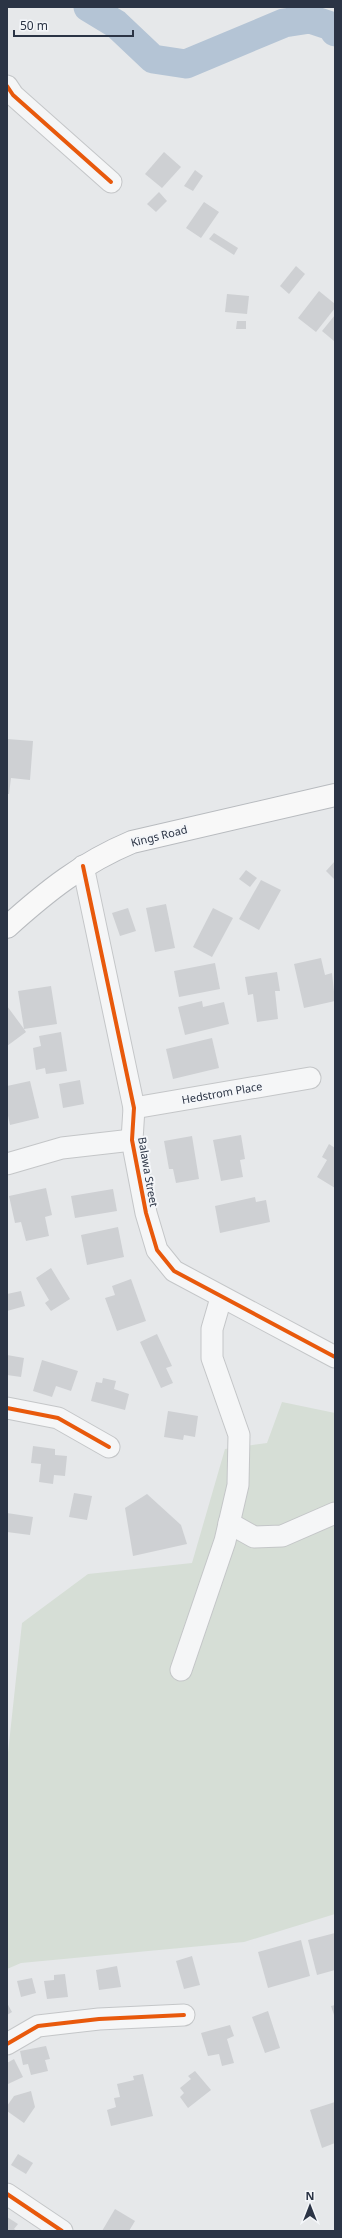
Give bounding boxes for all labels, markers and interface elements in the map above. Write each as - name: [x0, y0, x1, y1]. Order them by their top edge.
- scale bar: [14, 12, 133, 38]
- text: 50 m: [20, 17, 48, 34]
- street label: Kings Road: [129, 821, 189, 850]
- street label: Hedstrom Place: [180, 1078, 263, 1107]
- street label: Balawa Street: [135, 1136, 162, 1208]
- north arrow: [290, 2186, 330, 2226]
- text: N: [306, 2188, 314, 2203]

